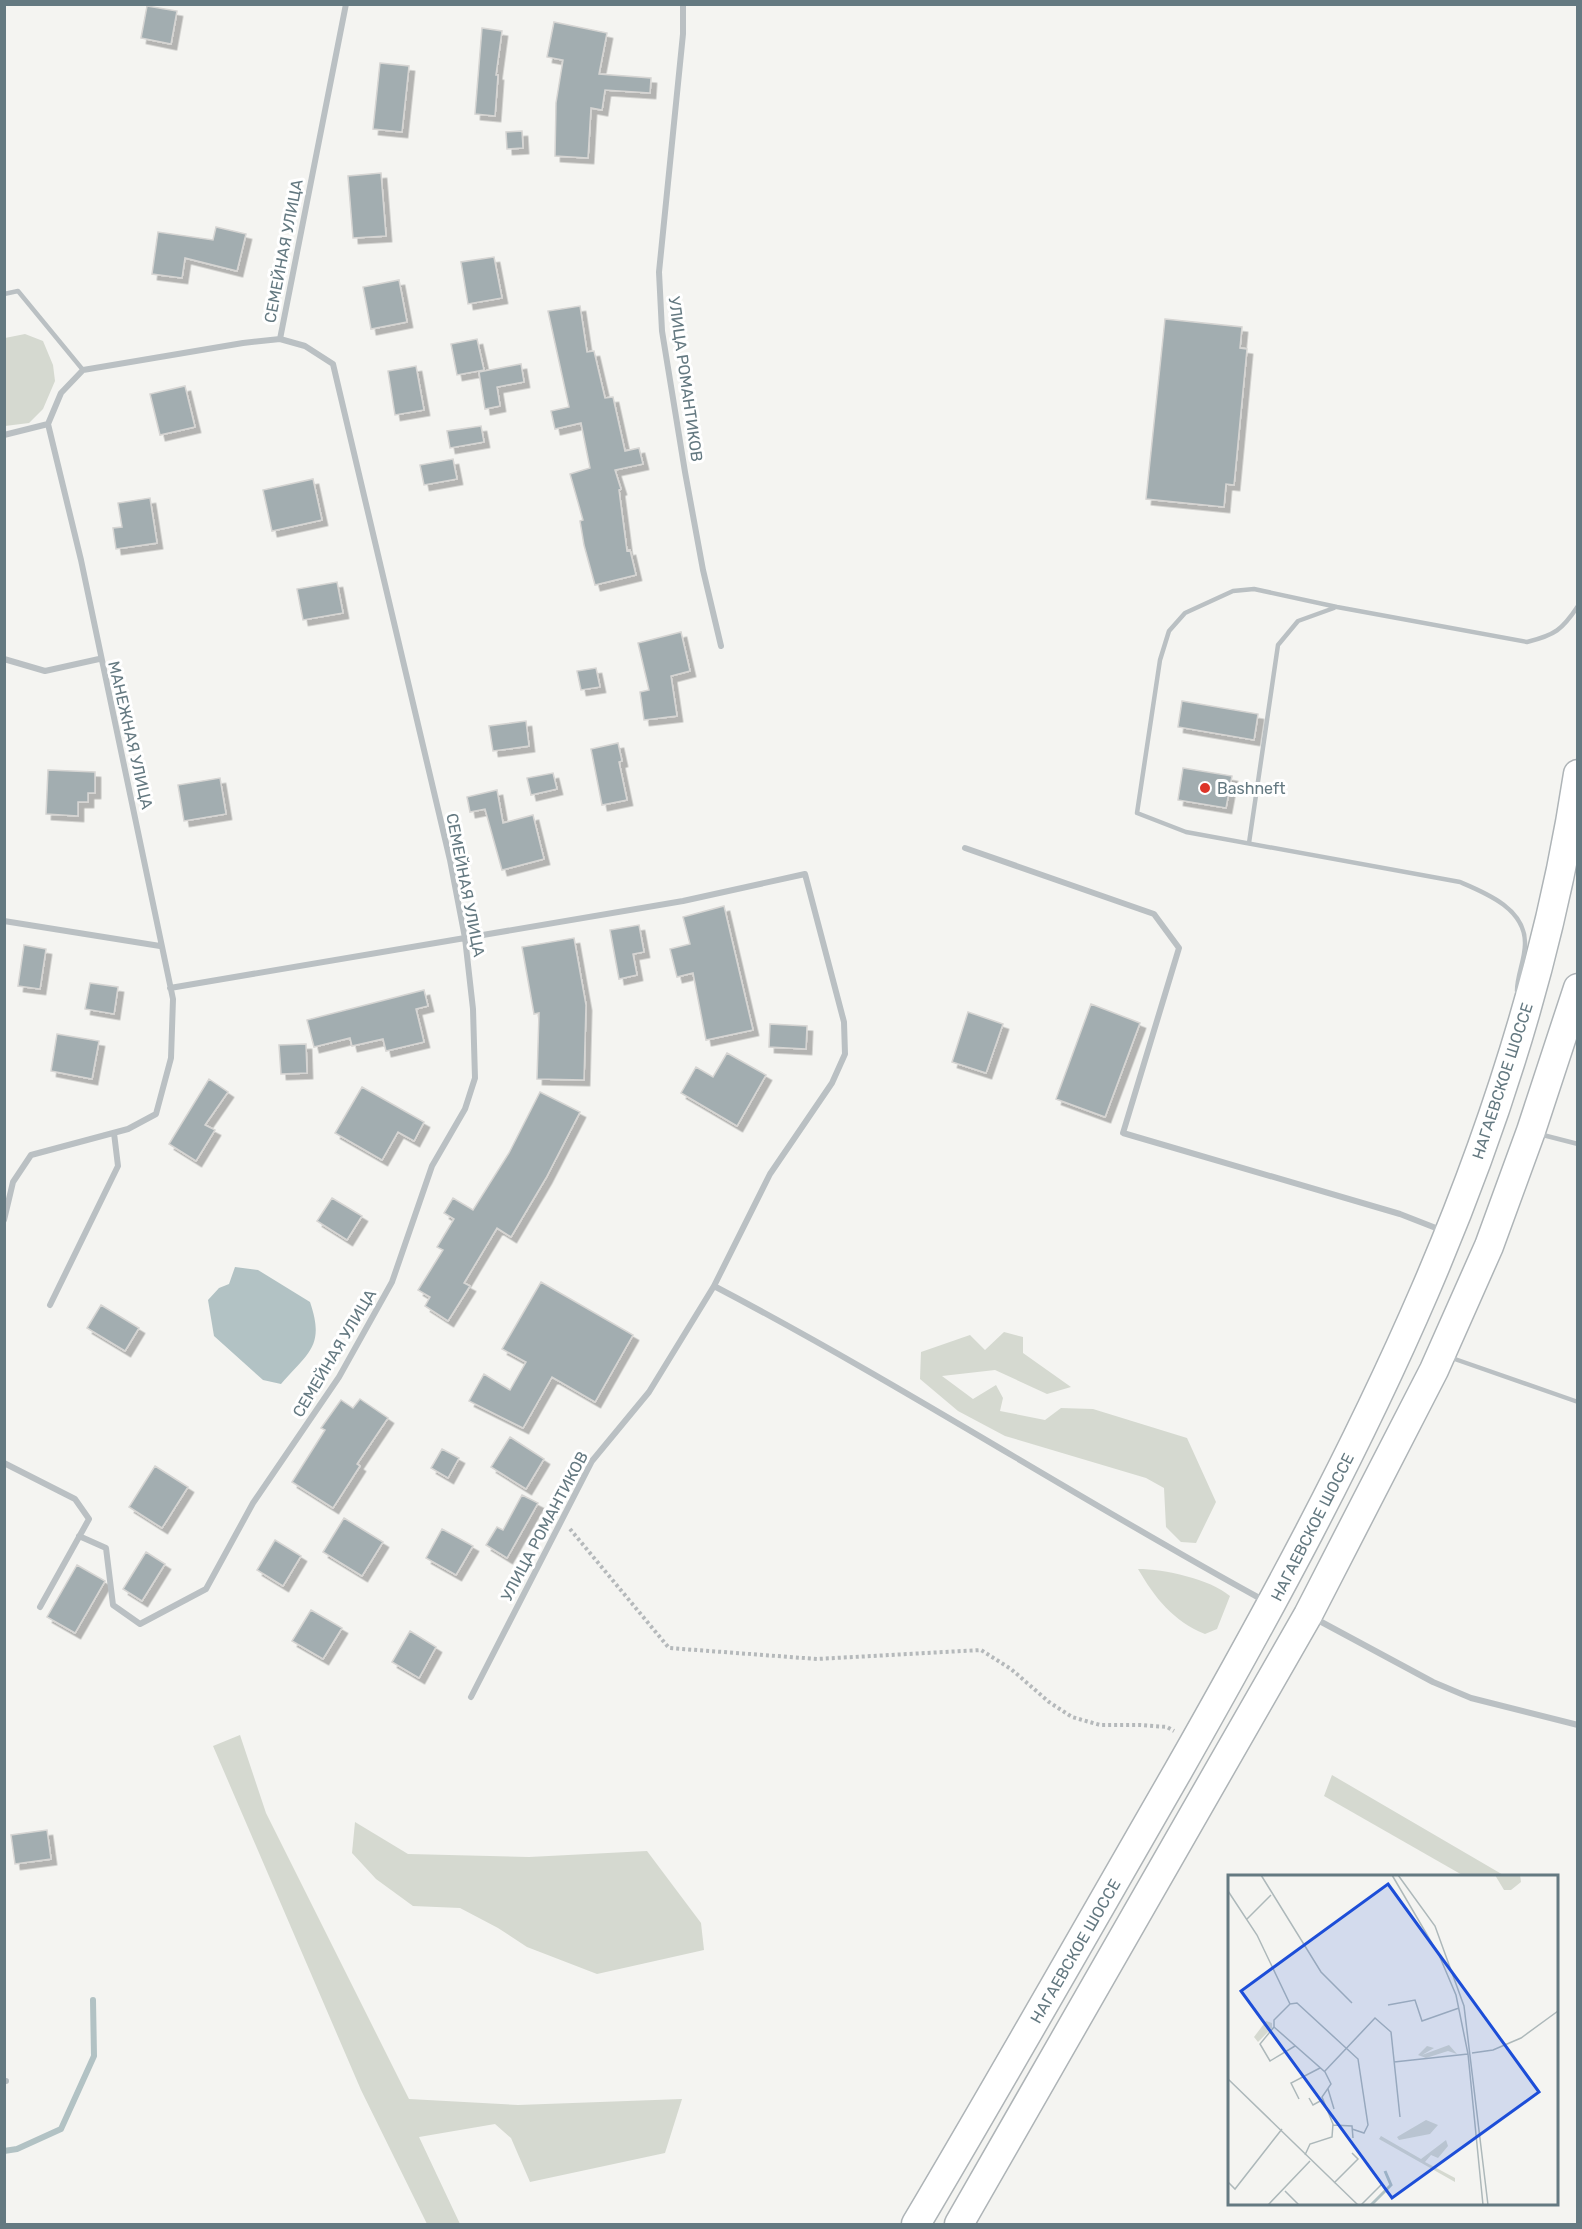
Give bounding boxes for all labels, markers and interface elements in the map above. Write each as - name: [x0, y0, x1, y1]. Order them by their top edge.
- street label: СЕМЕЙНАЯ УЛИЦА: [260, 177, 307, 324]
- street label: УЛИЦА РОМАНТИКОВ: [664, 295, 707, 463]
- street label: МАНЕЖНАЯ УЛИЦА: [104, 659, 157, 811]
- place label: Bashneft: [1217, 779, 1285, 798]
- marker: Bashneft: [1198, 781, 1212, 795]
- street label: СЕМЕЙНАЯ УЛИЦА: [442, 812, 489, 959]
- street label: НАГАЕВСКОЕ ШОССЕ: [1468, 1000, 1537, 1162]
- street label: СЕМЕЙНАЯ УЛИЦА: [289, 1286, 380, 1421]
- street label: УЛИЦА РОМАНТИКОВ: [497, 1448, 592, 1604]
- street label: НАГАЕВСКОЕ ШОССЕ: [1267, 1450, 1358, 1604]
- inset map: [1228, 1875, 1558, 2205]
- street label: НАГАЕВСКОЕ ШОССЕ: [1026, 1876, 1125, 2027]

